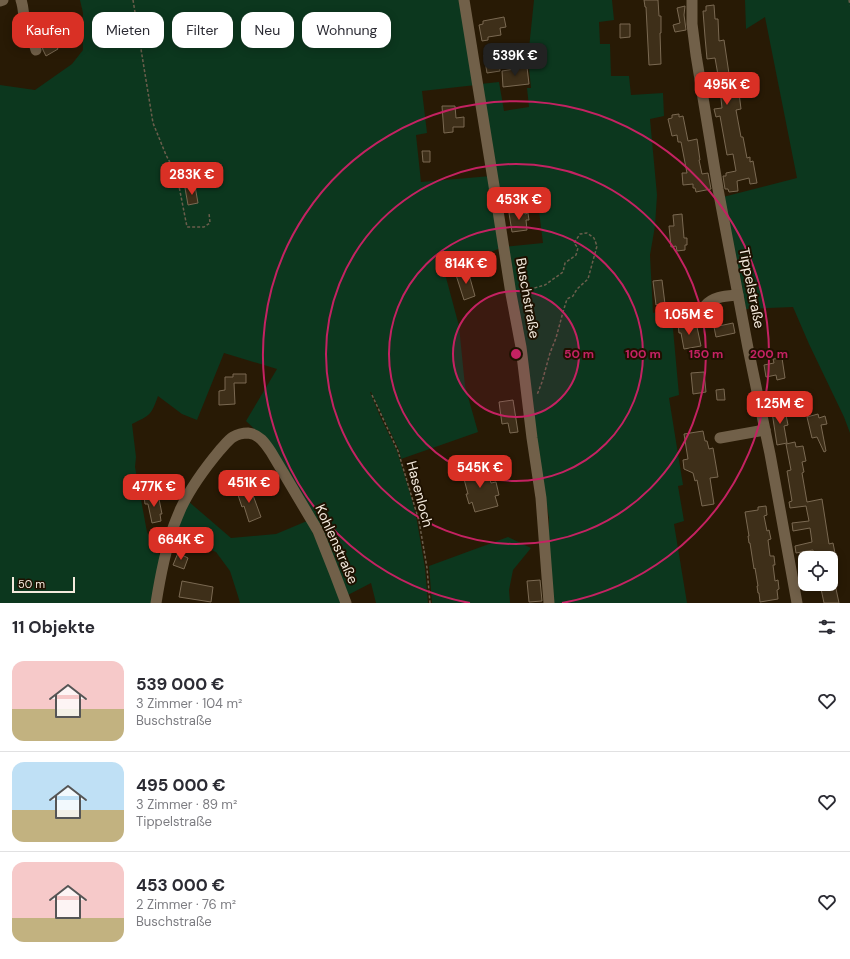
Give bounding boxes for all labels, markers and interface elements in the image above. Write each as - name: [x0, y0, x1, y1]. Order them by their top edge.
- chip: Kaufen: [12, 12, 84, 48]
- chip: Mieten: [92, 12, 164, 48]
- chip: Filter: [172, 12, 233, 48]
- chip: Neu: [241, 12, 294, 48]
- chip: Wohnung: [302, 12, 391, 48]
- pin: 539K €: [482, 43, 548, 77]
- text: 539K €: [492, 47, 538, 64]
- pin: 495K €: [694, 72, 760, 106]
- text: 495K €: [704, 76, 750, 93]
- pin: 283K €: [159, 162, 225, 196]
- text: 283K €: [169, 166, 215, 183]
- pin: 453K €: [486, 187, 552, 221]
- text: 453K €: [496, 191, 542, 208]
- street label: Tippelstraße: [735, 246, 769, 330]
- pin: 814K €: [433, 251, 499, 285]
- text: 814K €: [445, 255, 487, 272]
- street label: Buschstraße: [512, 256, 544, 340]
- pin: 1.05M €: [652, 302, 726, 336]
- text: 1.05M €: [664, 306, 714, 323]
- text: 50 m: [564, 346, 594, 362]
- text: 100 m: [625, 346, 661, 362]
- text: 150 m: [689, 346, 723, 362]
- text: 200 m: [750, 346, 788, 362]
- centre of rings: [509, 347, 523, 361]
- pin: 1.25M €: [743, 391, 817, 425]
- text: 1.25M €: [756, 395, 804, 412]
- pin: 545K €: [447, 455, 513, 489]
- street label: Hasenloch: [403, 459, 437, 529]
- text: 545K €: [457, 459, 503, 476]
- pin: 451K €: [216, 470, 282, 504]
- pin: 477K €: [121, 474, 187, 508]
- text: 451K €: [227, 474, 271, 491]
- text: 477K €: [132, 478, 176, 495]
- street label: Kohlenstraße: [311, 501, 363, 587]
- pin: 664K €: [148, 527, 214, 561]
- text: 664K €: [158, 531, 204, 548]
- map controls: [798, 551, 838, 591]
- button: locate: [798, 551, 838, 591]
- scale bar: [12, 575, 75, 594]
- text: 50 m: [18, 577, 45, 591]
- text: 11 Objekte: [12, 616, 95, 638]
- icon: filters: [816, 616, 838, 638]
- text: 539 000 €: [136, 673, 225, 695]
- icon: home: [44, 677, 92, 725]
- icon: heart: [816, 690, 838, 712]
- text: 3 Zimmer · 104 m²: [136, 695, 242, 712]
- text: Buschstraße: [136, 712, 212, 729]
- text: 495 000 €: [136, 774, 226, 796]
- icon: home: [44, 778, 92, 826]
- icon: heart: [816, 791, 838, 813]
- text: 3 Zimmer · 89 m²: [136, 796, 237, 813]
- text: Tippelstraße: [136, 813, 212, 830]
- text: 453 000 €: [136, 874, 225, 896]
- icon: home: [44, 878, 92, 926]
- icon: heart: [816, 891, 838, 913]
- text: 2 Zimmer · 76 m²: [136, 896, 236, 913]
- text: Buschstraße: [136, 913, 212, 930]

